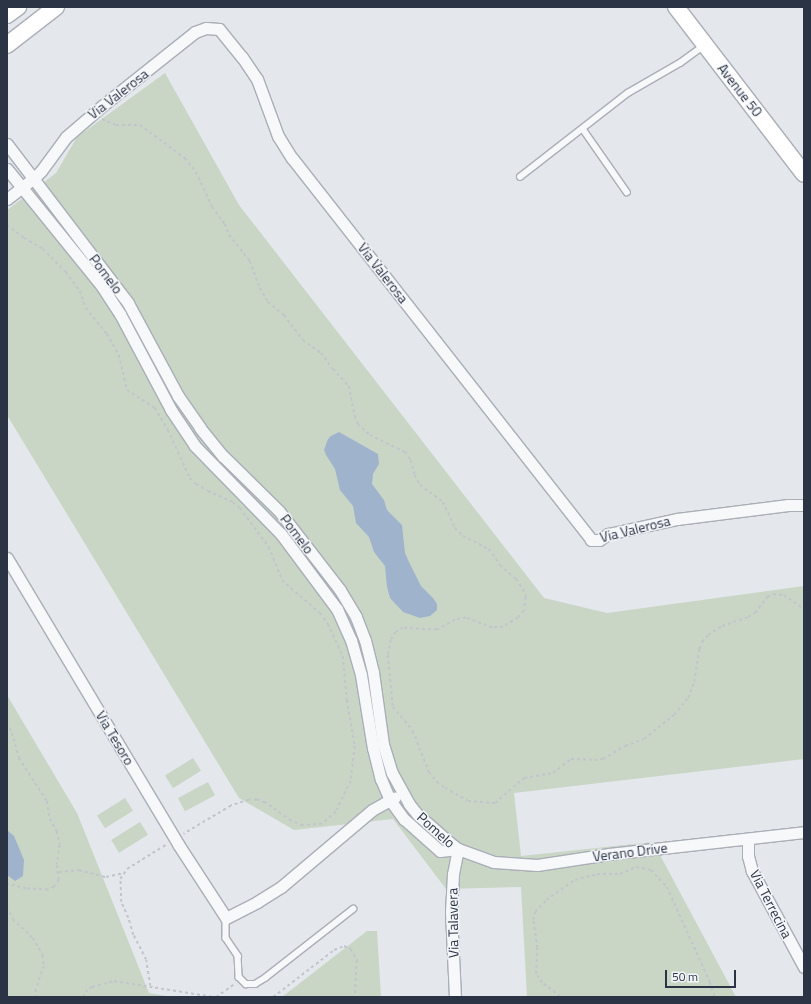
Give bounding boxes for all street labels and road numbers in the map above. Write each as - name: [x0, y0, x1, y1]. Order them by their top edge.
- street label: Avenue 50: [714, 60, 766, 120]
- street label: Via Valerosa: [84, 65, 152, 123]
- street label: Via Valerosa: [354, 239, 412, 307]
- street label: Pomelo: [86, 251, 126, 297]
- street label: Pomelo: [277, 511, 317, 557]
- street label: Via Valerosa: [598, 512, 672, 546]
- street label: Via Tesoro: [92, 708, 138, 768]
- street label: Pomelo: [414, 809, 458, 851]
- street label: Verano Drive: [592, 839, 668, 865]
- street label: Via Terrecina: [747, 867, 795, 941]
- street label: Via Talavera: [444, 888, 462, 958]

